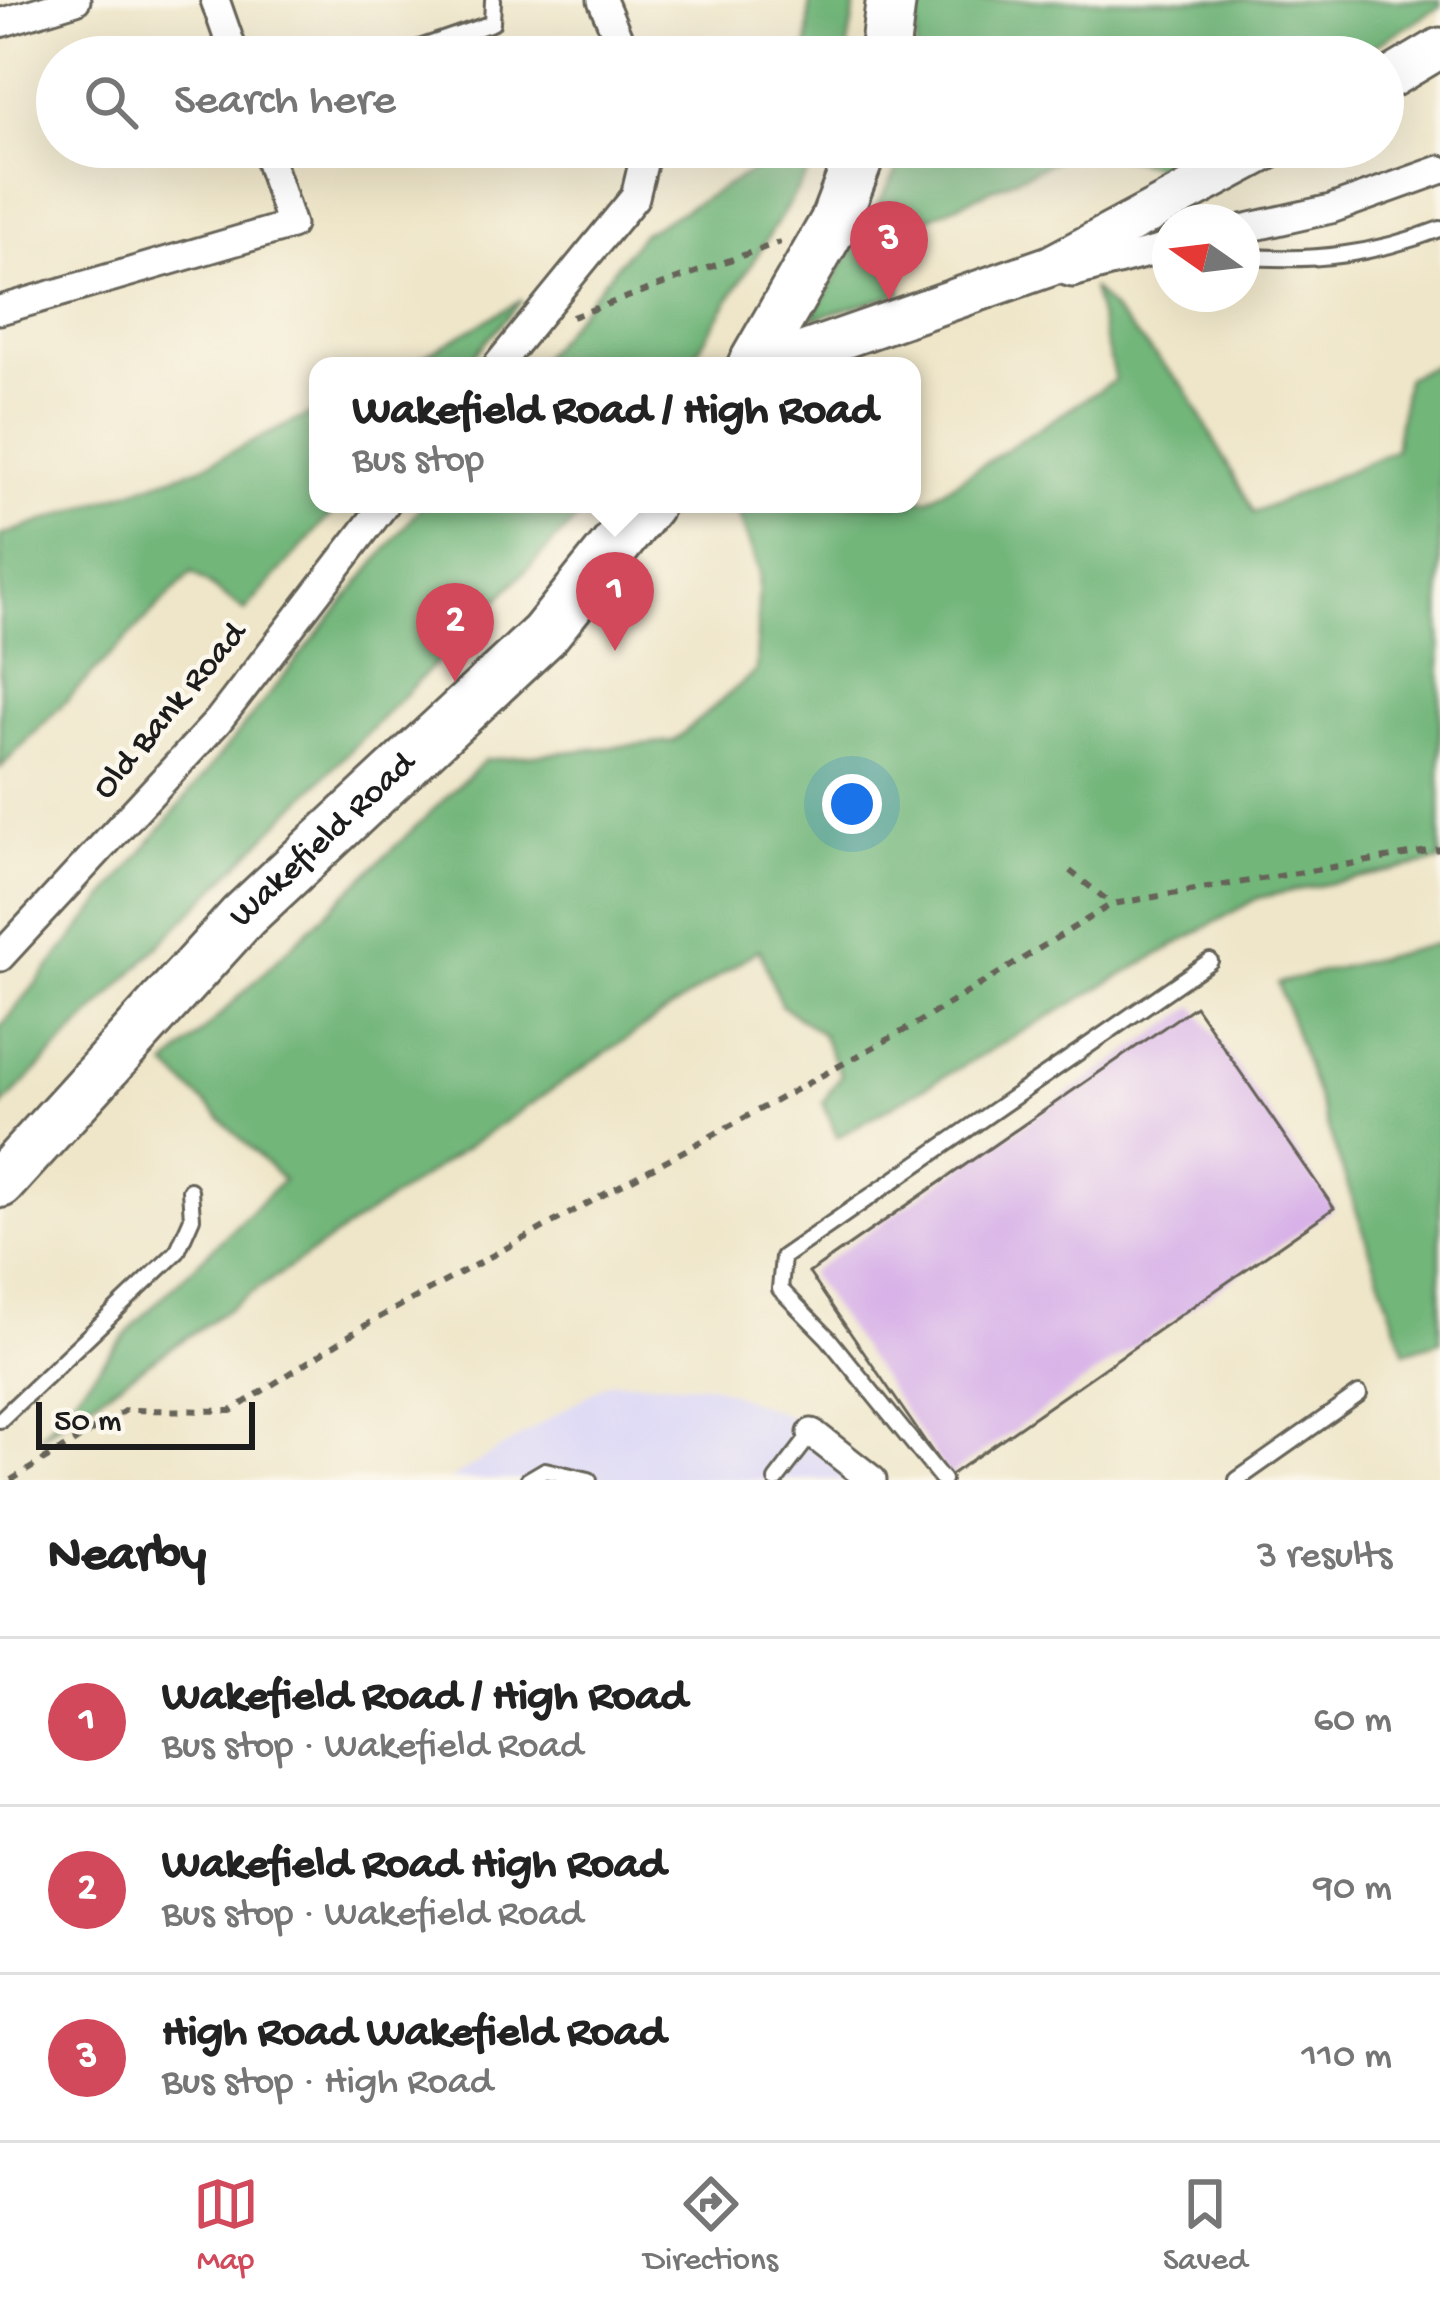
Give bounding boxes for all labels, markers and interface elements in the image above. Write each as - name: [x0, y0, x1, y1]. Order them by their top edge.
- search box: [36, 36, 1404, 168]
- icon: search: [78, 69, 144, 135]
- text: Search here: [174, 76, 396, 129]
- pin: 3: [850, 201, 928, 300]
- north arrow: [1152, 204, 1260, 312]
- popup: [309, 357, 921, 513]
- text: Wakefield Road / High Road: [353, 386, 877, 439]
- text: Bus stop: [353, 439, 484, 485]
- pin: 1: [576, 552, 654, 651]
- pin: 2: [416, 583, 494, 682]
- street label: Old Bank Road: [84, 612, 259, 809]
- street label: Wakefield Road: [221, 742, 428, 938]
- your location: [822, 774, 882, 834]
- scale bar: [36, 1396, 255, 1449]
- text: 50 m: [54, 1404, 121, 1442]
- text: Nearby: [48, 1528, 206, 1588]
- text: 3 results: [1257, 1535, 1392, 1581]
- text: Wakefield Road / High Road: [162, 1672, 687, 1725]
- text: 1: [79, 1699, 95, 1745]
- text: 60 m: [1313, 1699, 1392, 1745]
- text: Bus stop · Wakefield Road: [162, 1725, 583, 1771]
- text: Wakefield Road High Road: [162, 1840, 665, 1893]
- text: 2: [77, 1867, 97, 1913]
- text: 90 m: [1313, 1867, 1392, 1913]
- text: Bus stop · Wakefield Road: [162, 1893, 583, 1939]
- text: High Road Wakefield Road: [162, 2008, 665, 2061]
- text: 3: [77, 2035, 97, 2081]
- text: 110 m: [1301, 2035, 1392, 2081]
- text: Bus stop · High Road: [162, 2061, 493, 2107]
- tab: Map: [193, 2171, 259, 2281]
- tab: Directions: [644, 2171, 778, 2281]
- tab: Saved: [1163, 2171, 1247, 2281]

